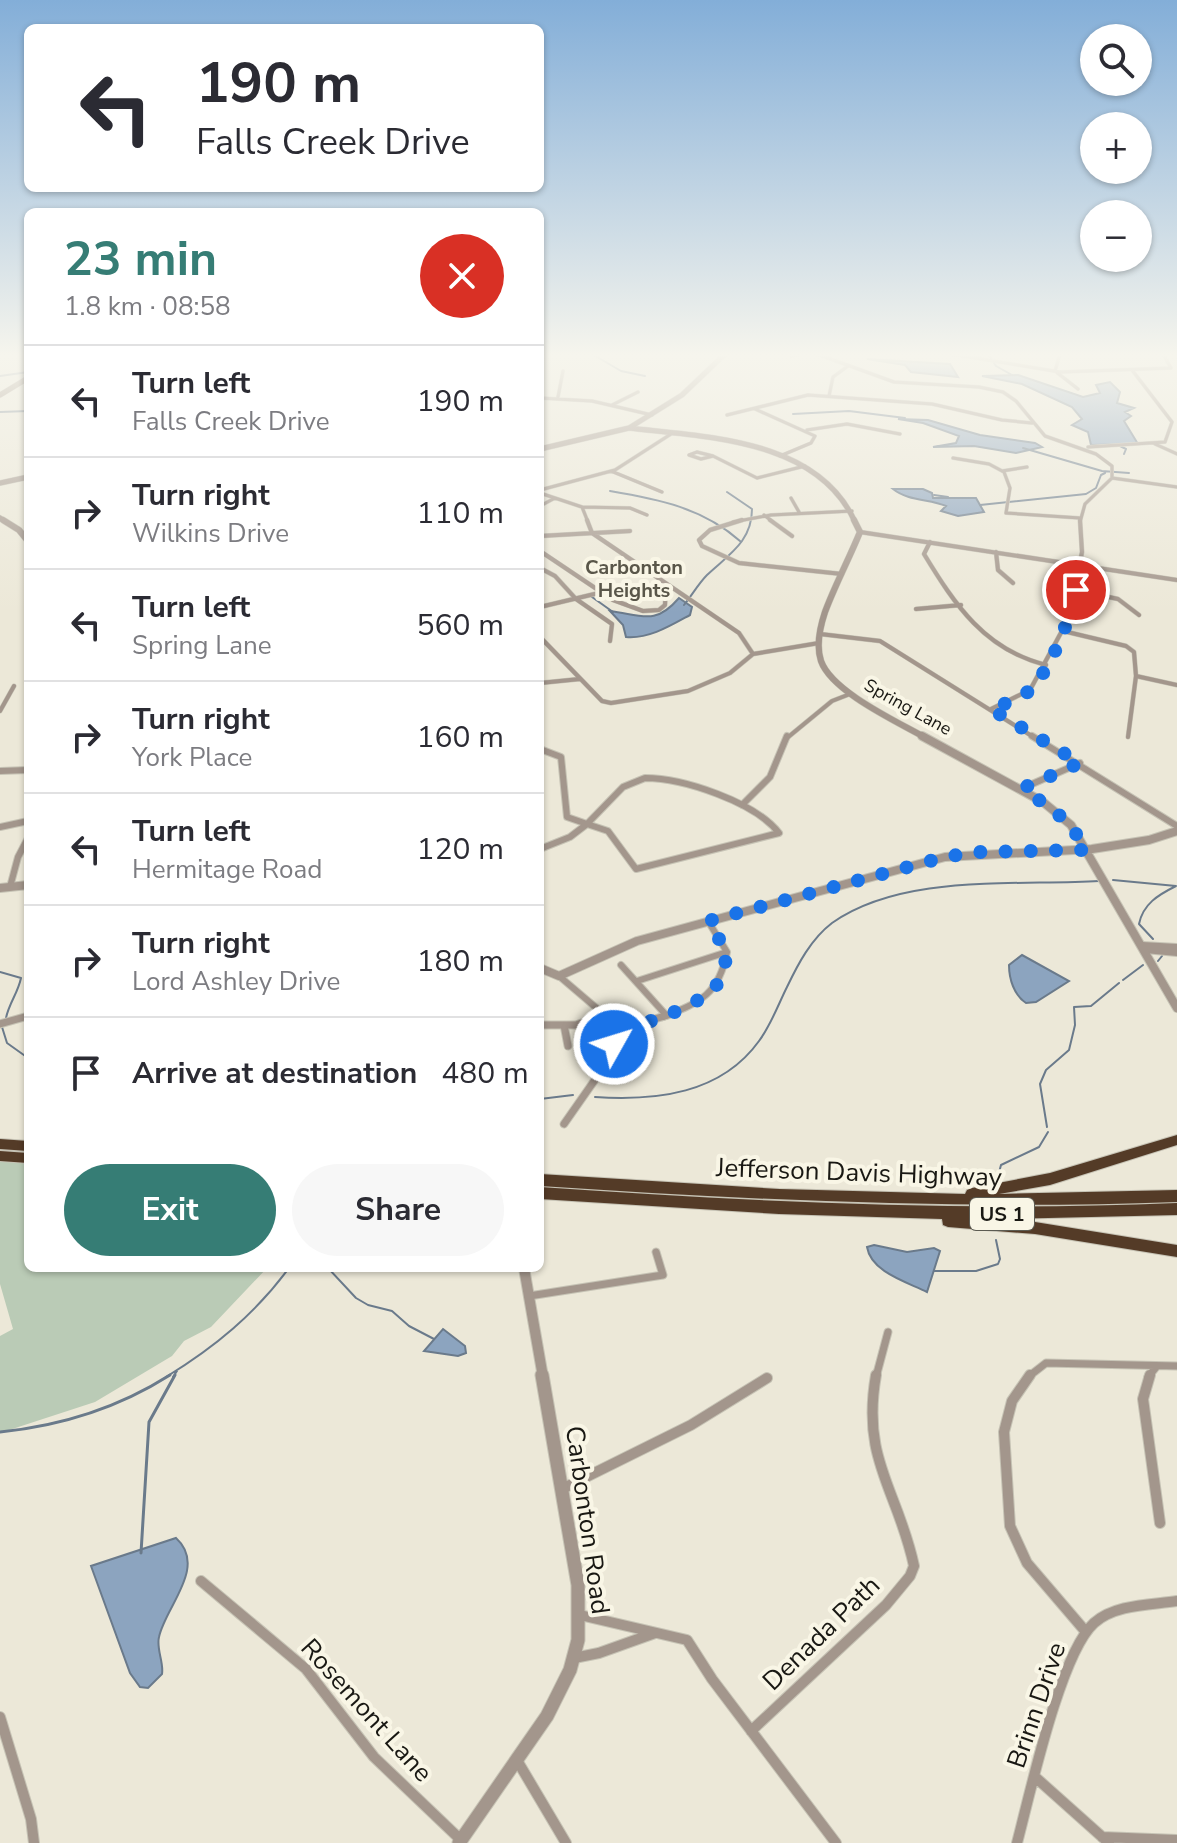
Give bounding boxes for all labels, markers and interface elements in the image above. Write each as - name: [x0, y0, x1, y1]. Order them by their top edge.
- map controls: [1080, 24, 1152, 272]
- button: search: [1080, 24, 1152, 96]
- text: 190 m: [196, 45, 361, 122]
- icon: left: [64, 56, 168, 160]
- button: +: [1080, 112, 1152, 184]
- text: Falls Creek Drive: [196, 118, 470, 167]
- button: −: [1080, 200, 1152, 272]
- text: 23 min: [64, 226, 217, 292]
- button: close: [420, 234, 504, 318]
- text: 1.8 km · 08:58: [64, 289, 231, 324]
- text: Turn left: [132, 363, 250, 404]
- icon: left: [64, 379, 108, 423]
- text: 190 m: [417, 381, 504, 422]
- text: Falls Creek Drive: [132, 404, 330, 439]
- text: Turn right: [132, 475, 270, 516]
- icon: right: [64, 491, 108, 535]
- text: 110 m: [417, 493, 504, 534]
- text: Wilkins Drive: [132, 516, 289, 551]
- district label: Carbonton Heights: [585, 554, 683, 604]
- pin: [1042, 556, 1110, 624]
- icon: arrive: [1054, 568, 1098, 612]
- text: Turn left: [132, 587, 250, 628]
- icon: left: [64, 603, 108, 647]
- text: 560 m: [417, 605, 504, 646]
- text: Spring Lane: [132, 628, 272, 663]
- street label: Spring Lane: [860, 673, 956, 741]
- text: Turn right: [132, 699, 270, 740]
- icon: right: [64, 715, 108, 759]
- text: 160 m: [417, 717, 504, 758]
- text: York Place: [132, 740, 252, 775]
- text: Turn left: [132, 811, 250, 852]
- icon: left: [64, 827, 108, 871]
- text: 120 m: [417, 829, 504, 870]
- text: Hermitage Road: [132, 852, 322, 887]
- text: Turn right: [132, 923, 270, 964]
- icon: right: [64, 939, 108, 983]
- text: 180 m: [417, 941, 504, 982]
- text: Lord Ashley Drive: [132, 964, 340, 999]
- position arrow: [572, 1002, 656, 1086]
- icon: arrive: [64, 1051, 108, 1095]
- text: Arrive at destination: [132, 1053, 417, 1094]
- text: 480 m: [441, 1053, 529, 1094]
- street label: Jefferson Davis Highway: [714, 1150, 1003, 1195]
- button: Exit: [64, 1164, 276, 1256]
- button: Share: [292, 1164, 504, 1256]
- road number: US 1: [970, 1198, 1034, 1230]
- street label: Carbonton Road: [557, 1424, 618, 1617]
- street label: Denada Path: [755, 1568, 888, 1698]
- street label: Rosemont Lane: [293, 1631, 440, 1790]
- street label: Brinn Drive: [999, 1638, 1074, 1773]

